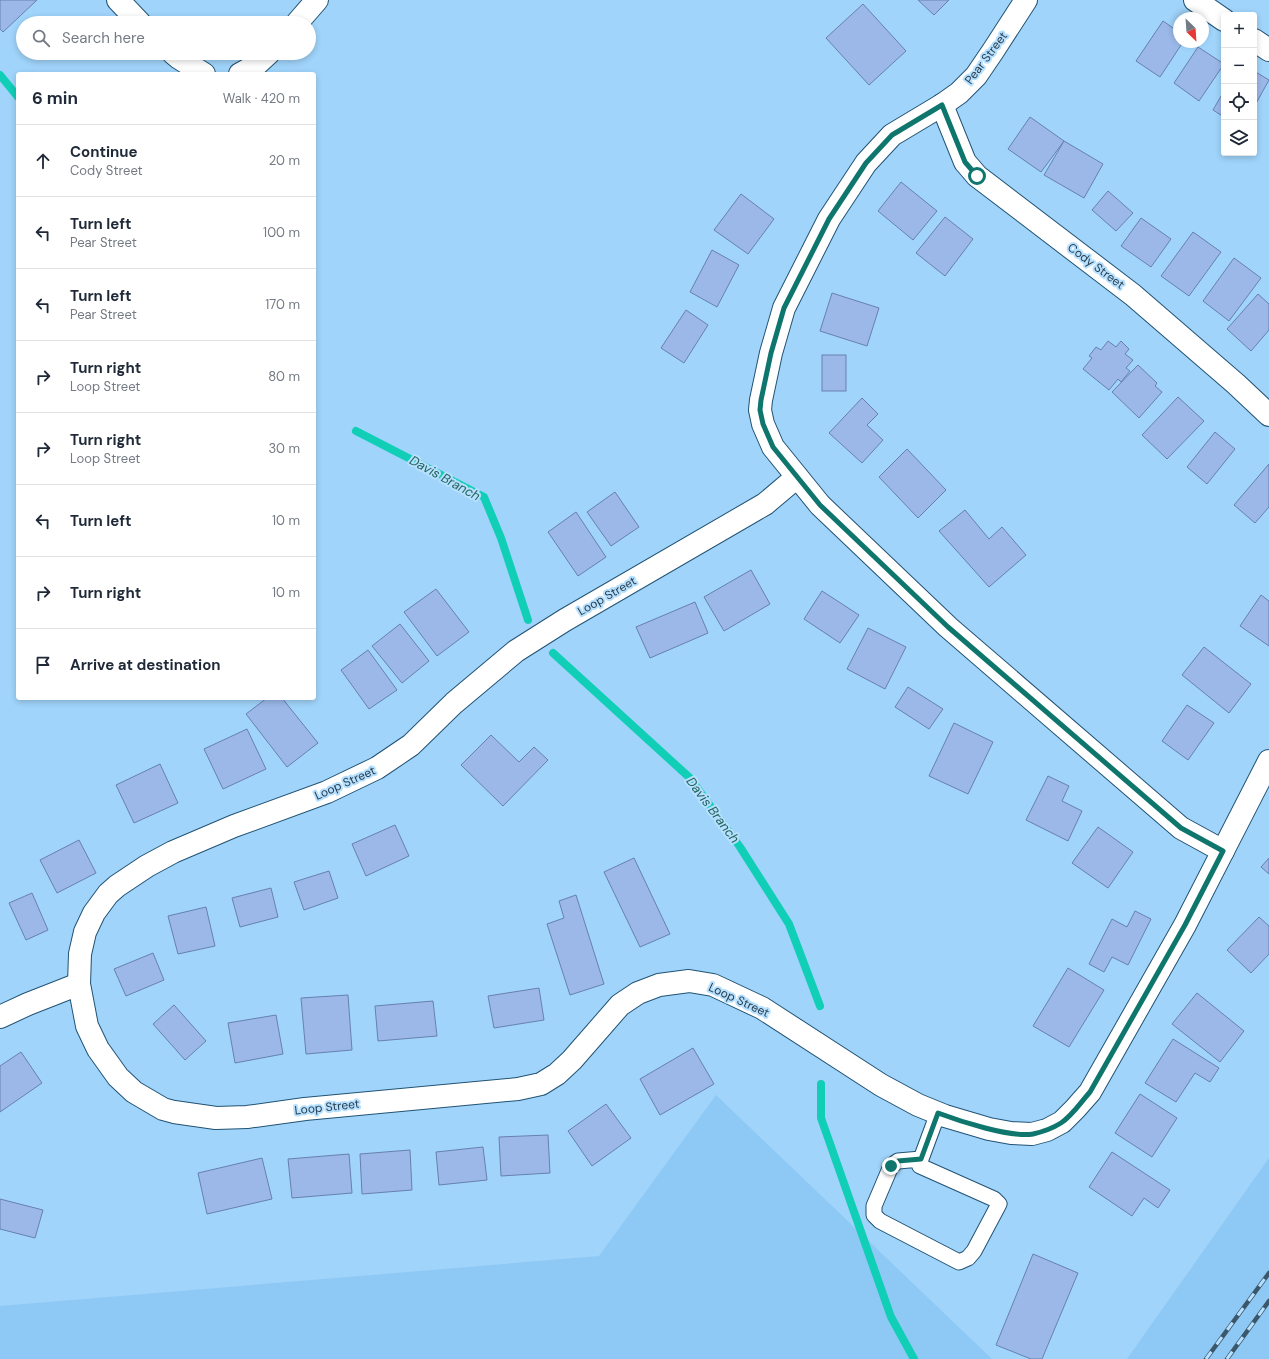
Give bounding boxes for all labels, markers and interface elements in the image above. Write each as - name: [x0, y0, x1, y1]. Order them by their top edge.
- north arrow: [1173, 12, 1209, 48]
- map controls: [1221, 12, 1257, 156]
- button: +: [1221, 12, 1257, 48]
- search box: [16, 16, 316, 60]
- icon: search: [30, 27, 52, 49]
- text: Search here: [62, 28, 145, 48]
- street label: Pear Street: [961, 28, 1011, 87]
- button: −: [1221, 48, 1257, 84]
- button: locate: [1221, 84, 1257, 120]
- text: 6 min: [32, 87, 78, 109]
- text: Walk · 420 m: [223, 90, 300, 107]
- button: layers: [1221, 120, 1257, 156]
- text: Continue: [70, 142, 138, 162]
- icon: ahead: [32, 150, 54, 172]
- text: 20 m: [269, 152, 300, 169]
- text: Cody Street: [70, 162, 143, 179]
- route start: [968, 167, 986, 185]
- text: Turn left: [70, 214, 131, 234]
- icon: left: [32, 222, 54, 244]
- text: 100 m: [263, 224, 300, 241]
- text: Pear Street: [70, 234, 137, 251]
- street label: Cody Street: [1064, 239, 1128, 293]
- text: Turn left: [70, 286, 131, 306]
- icon: left: [32, 294, 54, 316]
- text: 170 m: [265, 296, 300, 313]
- text: Pear Street: [70, 306, 137, 323]
- text: Turn right: [70, 358, 141, 378]
- icon: right: [32, 366, 54, 388]
- text: 80 m: [268, 368, 300, 385]
- text: Loop Street: [70, 378, 140, 395]
- text: Turn right: [70, 430, 141, 450]
- icon: right: [32, 438, 54, 460]
- text: 30 m: [268, 440, 300, 457]
- text: Loop Street: [70, 450, 140, 467]
- water label: Davis Branch: [407, 452, 483, 504]
- icon: left: [32, 510, 54, 532]
- text: Turn left: [70, 511, 131, 531]
- text: 10 m: [272, 512, 300, 529]
- street label: Loop Street: [575, 573, 639, 619]
- icon: right: [32, 582, 54, 604]
- text: Turn right: [70, 583, 141, 603]
- text: 10 m: [272, 584, 300, 601]
- icon: arrive: [32, 654, 54, 676]
- text: Arrive at destination: [70, 655, 221, 675]
- street label: Loop Street: [312, 762, 378, 804]
- water label: Davis Branch: [683, 774, 743, 846]
- street label: Loop Street: [706, 979, 772, 1021]
- street label: Loop Street: [294, 1096, 360, 1118]
- route end: [882, 1157, 900, 1175]

